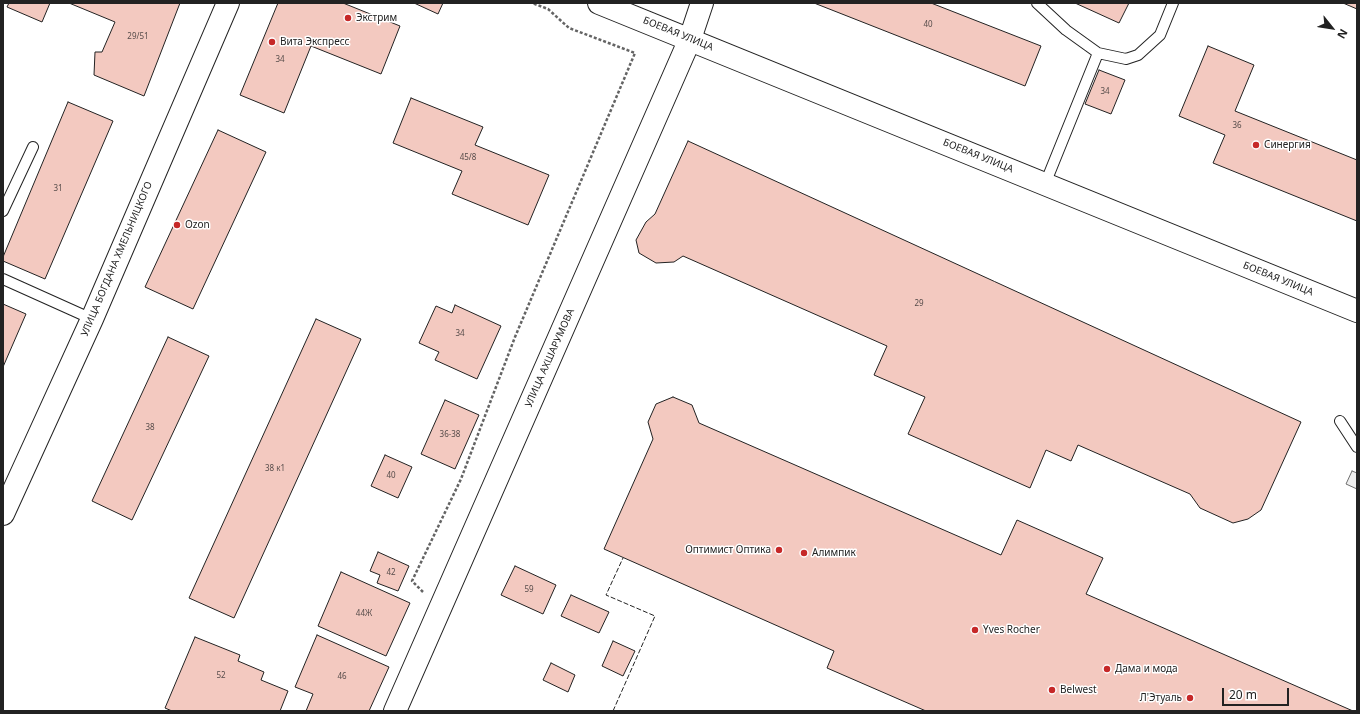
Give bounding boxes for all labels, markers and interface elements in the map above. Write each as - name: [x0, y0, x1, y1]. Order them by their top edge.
- north arrow: [1312, 8, 1352, 48]
- place label: Экстрим: [356, 12, 397, 24]
- marker: Экстрим: [343, 13, 353, 23]
- street label: БОЕВАЯ УЛИЦА: [641, 14, 715, 54]
- house number: 40: [923, 20, 933, 30]
- text: N: [1334, 27, 1352, 42]
- house number: 29/51: [127, 32, 149, 42]
- place label: Вита Экспресс: [280, 36, 349, 48]
- marker: Вита Экспресс: [267, 37, 277, 47]
- house number: 34: [275, 55, 285, 65]
- house number: 34: [1100, 87, 1110, 97]
- house number: 36: [1232, 121, 1242, 131]
- street label: БОЕВАЯ УЛИЦА: [941, 136, 1015, 176]
- place label: Синергия: [1264, 139, 1311, 151]
- marker: Синергия: [1251, 140, 1261, 150]
- house number: 45/8: [460, 153, 476, 163]
- street label: УЛИЦА БОГДАНА ХМЕЛЬНИЦКОГО: [79, 180, 155, 338]
- house number: 31: [53, 184, 63, 194]
- place label: Ozon: [185, 219, 210, 231]
- marker: Ozon: [172, 220, 182, 230]
- street label: БОЕВАЯ УЛИЦА: [1241, 259, 1315, 299]
- house number: 29: [914, 299, 924, 309]
- street label: УЛИЦА АХШАРУМОВА: [523, 307, 577, 409]
- house number: 34: [455, 329, 465, 339]
- house number: 38: [145, 423, 155, 433]
- house number: 36-38: [440, 430, 460, 440]
- house number: 38 к1: [265, 464, 285, 474]
- house number: 40: [386, 471, 396, 481]
- place label: Оптимист Оптика: [685, 544, 771, 556]
- marker: Оптимист Оптика: [774, 545, 784, 555]
- place label: Алимпик: [812, 547, 856, 559]
- marker: Алимпик: [799, 548, 809, 558]
- house number: 42: [386, 568, 396, 578]
- house number: 59: [524, 585, 534, 595]
- house number: 44Ж: [356, 609, 372, 619]
- place label: Yves Rocher: [983, 624, 1040, 636]
- marker: Yves Rocher: [970, 625, 980, 635]
- place label: Дама и мода: [1115, 663, 1178, 675]
- marker: Дама и мода: [1102, 664, 1112, 674]
- house number: 52: [216, 671, 226, 681]
- house number: 46: [337, 672, 347, 682]
- scale bar: [1224, 680, 1291, 706]
- place label: Belwest: [1060, 684, 1097, 696]
- marker: Belwest: [1047, 685, 1057, 695]
- text: 20 m: [1229, 686, 1257, 703]
- place label: Л'Этуаль: [1140, 692, 1182, 704]
- marker: Л'Этуаль: [1185, 693, 1195, 703]

